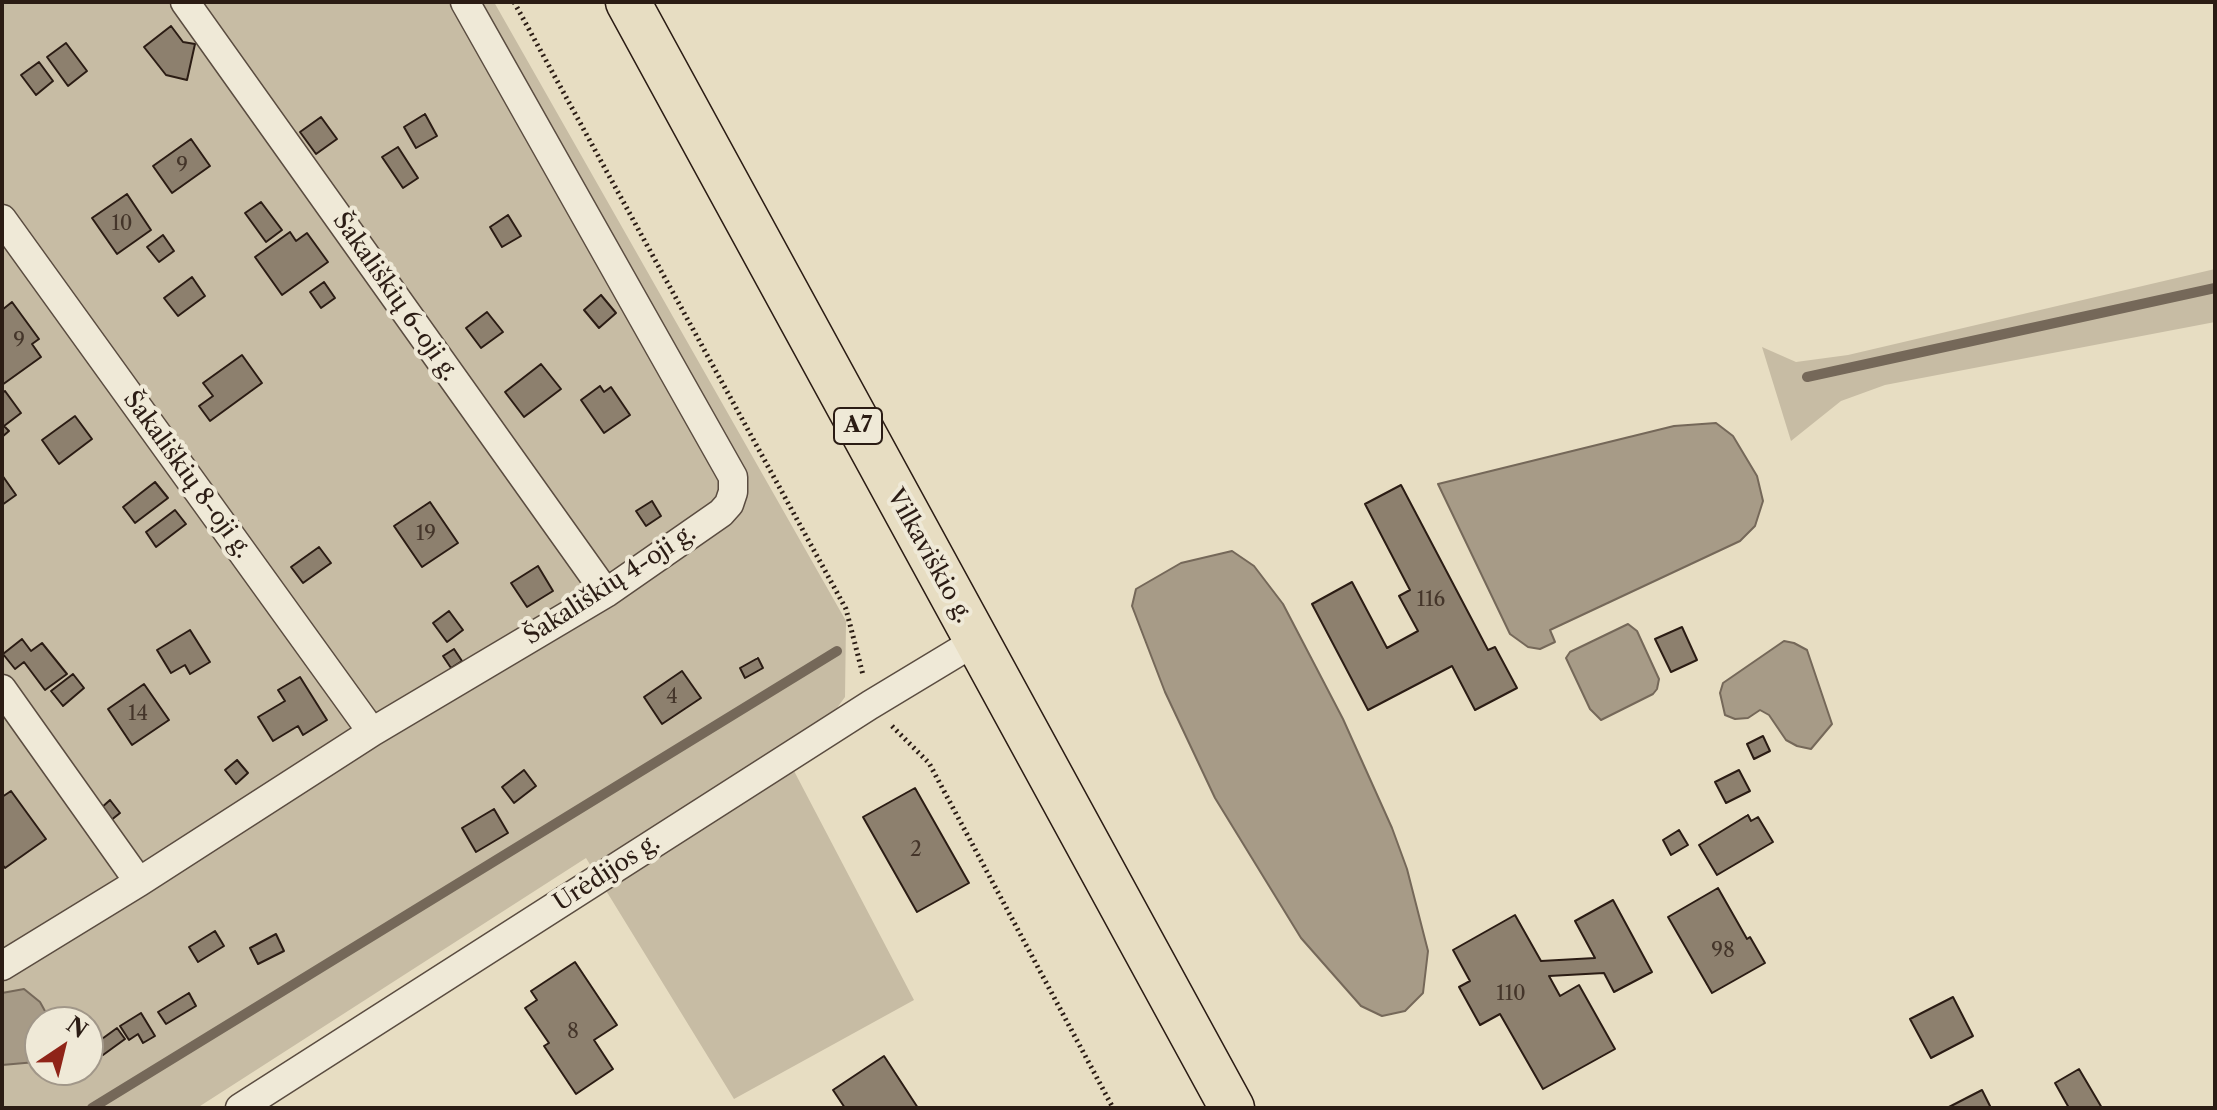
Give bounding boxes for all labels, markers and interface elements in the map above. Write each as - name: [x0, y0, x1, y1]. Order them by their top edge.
- house number: 9: [176, 154, 188, 178]
- street label: Šakališkių 6-oji g.: [326, 207, 464, 387]
- house number: 10: [111, 212, 133, 236]
- house number: 9: [13, 329, 25, 353]
- street label: Šakališkių 8-oji g.: [117, 386, 257, 564]
- road number: A7: [834, 408, 882, 444]
- street label: Vilkaviškio g.: [880, 484, 978, 628]
- street label: Šakališkių 4-oji g.: [519, 519, 701, 651]
- house number: 19: [416, 522, 436, 546]
- house number: 116: [1417, 588, 1445, 612]
- house number: 4: [666, 685, 678, 709]
- house number: 14: [128, 702, 148, 726]
- street label: Urėdijos g.: [549, 828, 665, 918]
- house number: 2: [910, 838, 922, 862]
- house number: 98: [1711, 939, 1735, 963]
- house number: 110: [1496, 982, 1526, 1006]
- north arrow: [24, 1006, 104, 1086]
- text: N: [61, 1011, 92, 1044]
- house number: 8: [567, 1020, 579, 1044]

